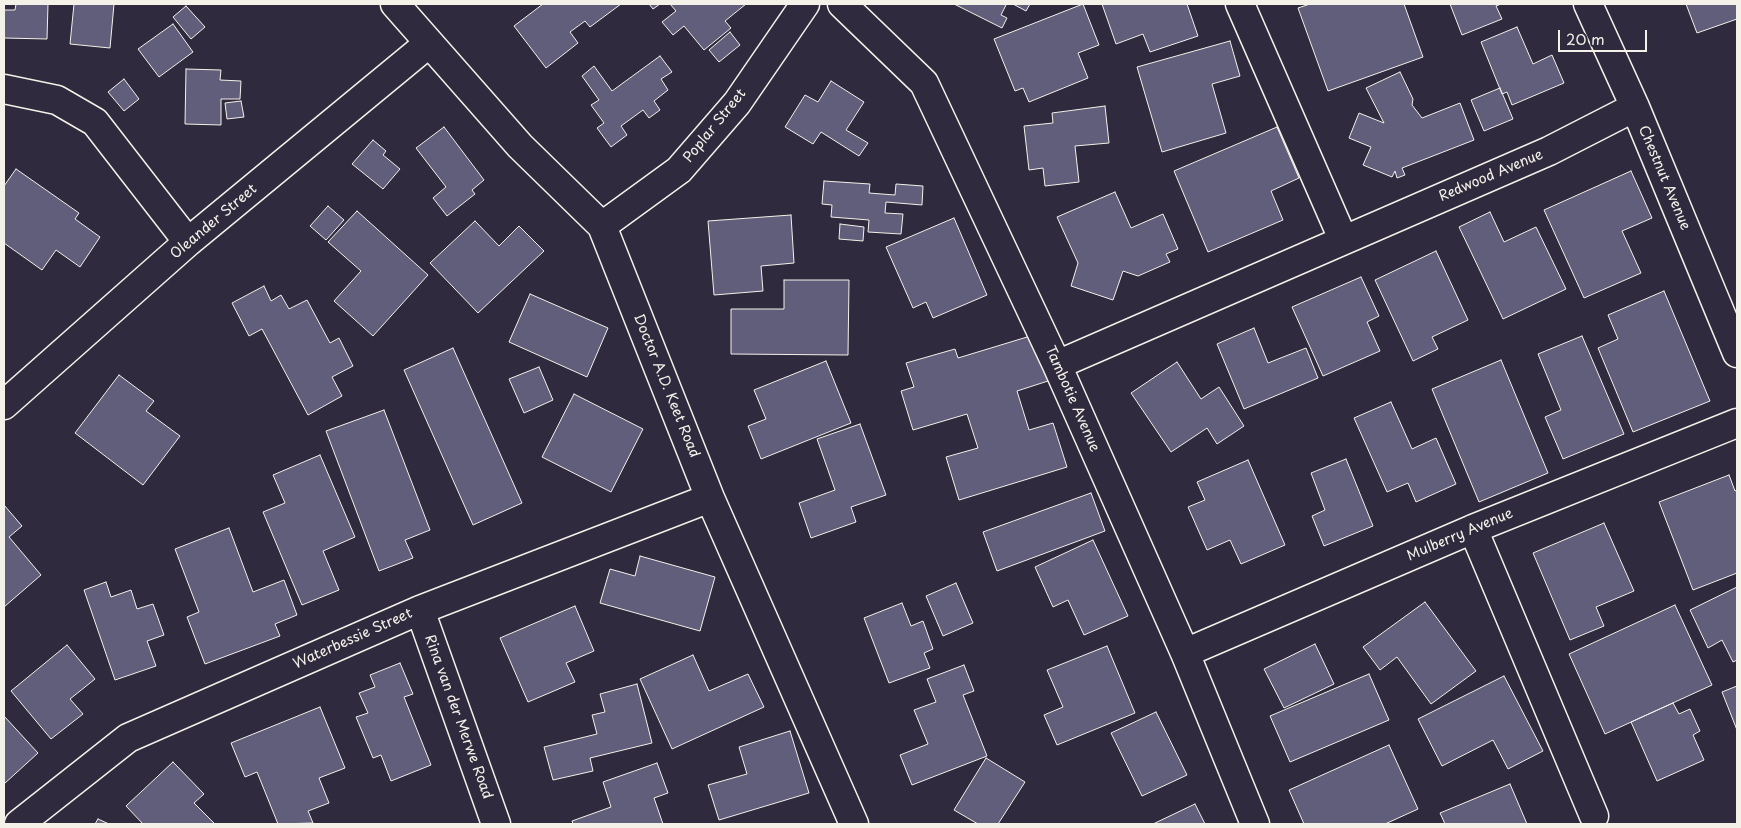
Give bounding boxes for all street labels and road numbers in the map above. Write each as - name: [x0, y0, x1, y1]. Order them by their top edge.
- street label: Poplar Street: [680, 86, 750, 166]
- street label: Chestnut Avenue: [1634, 123, 1694, 233]
- street label: Redwood Avenue: [1436, 147, 1546, 205]
- street label: Oleander Street: [167, 181, 261, 263]
- street label: Doctor A.D. Keet Road: [629, 312, 703, 460]
- street label: Tambotie Avenue: [1041, 344, 1103, 454]
- street label: Mulberry Avenue: [1405, 505, 1515, 565]
- street label: Waterbessie Street: [291, 605, 415, 673]
- street label: Rina van der Merwe Road: [420, 633, 496, 801]

